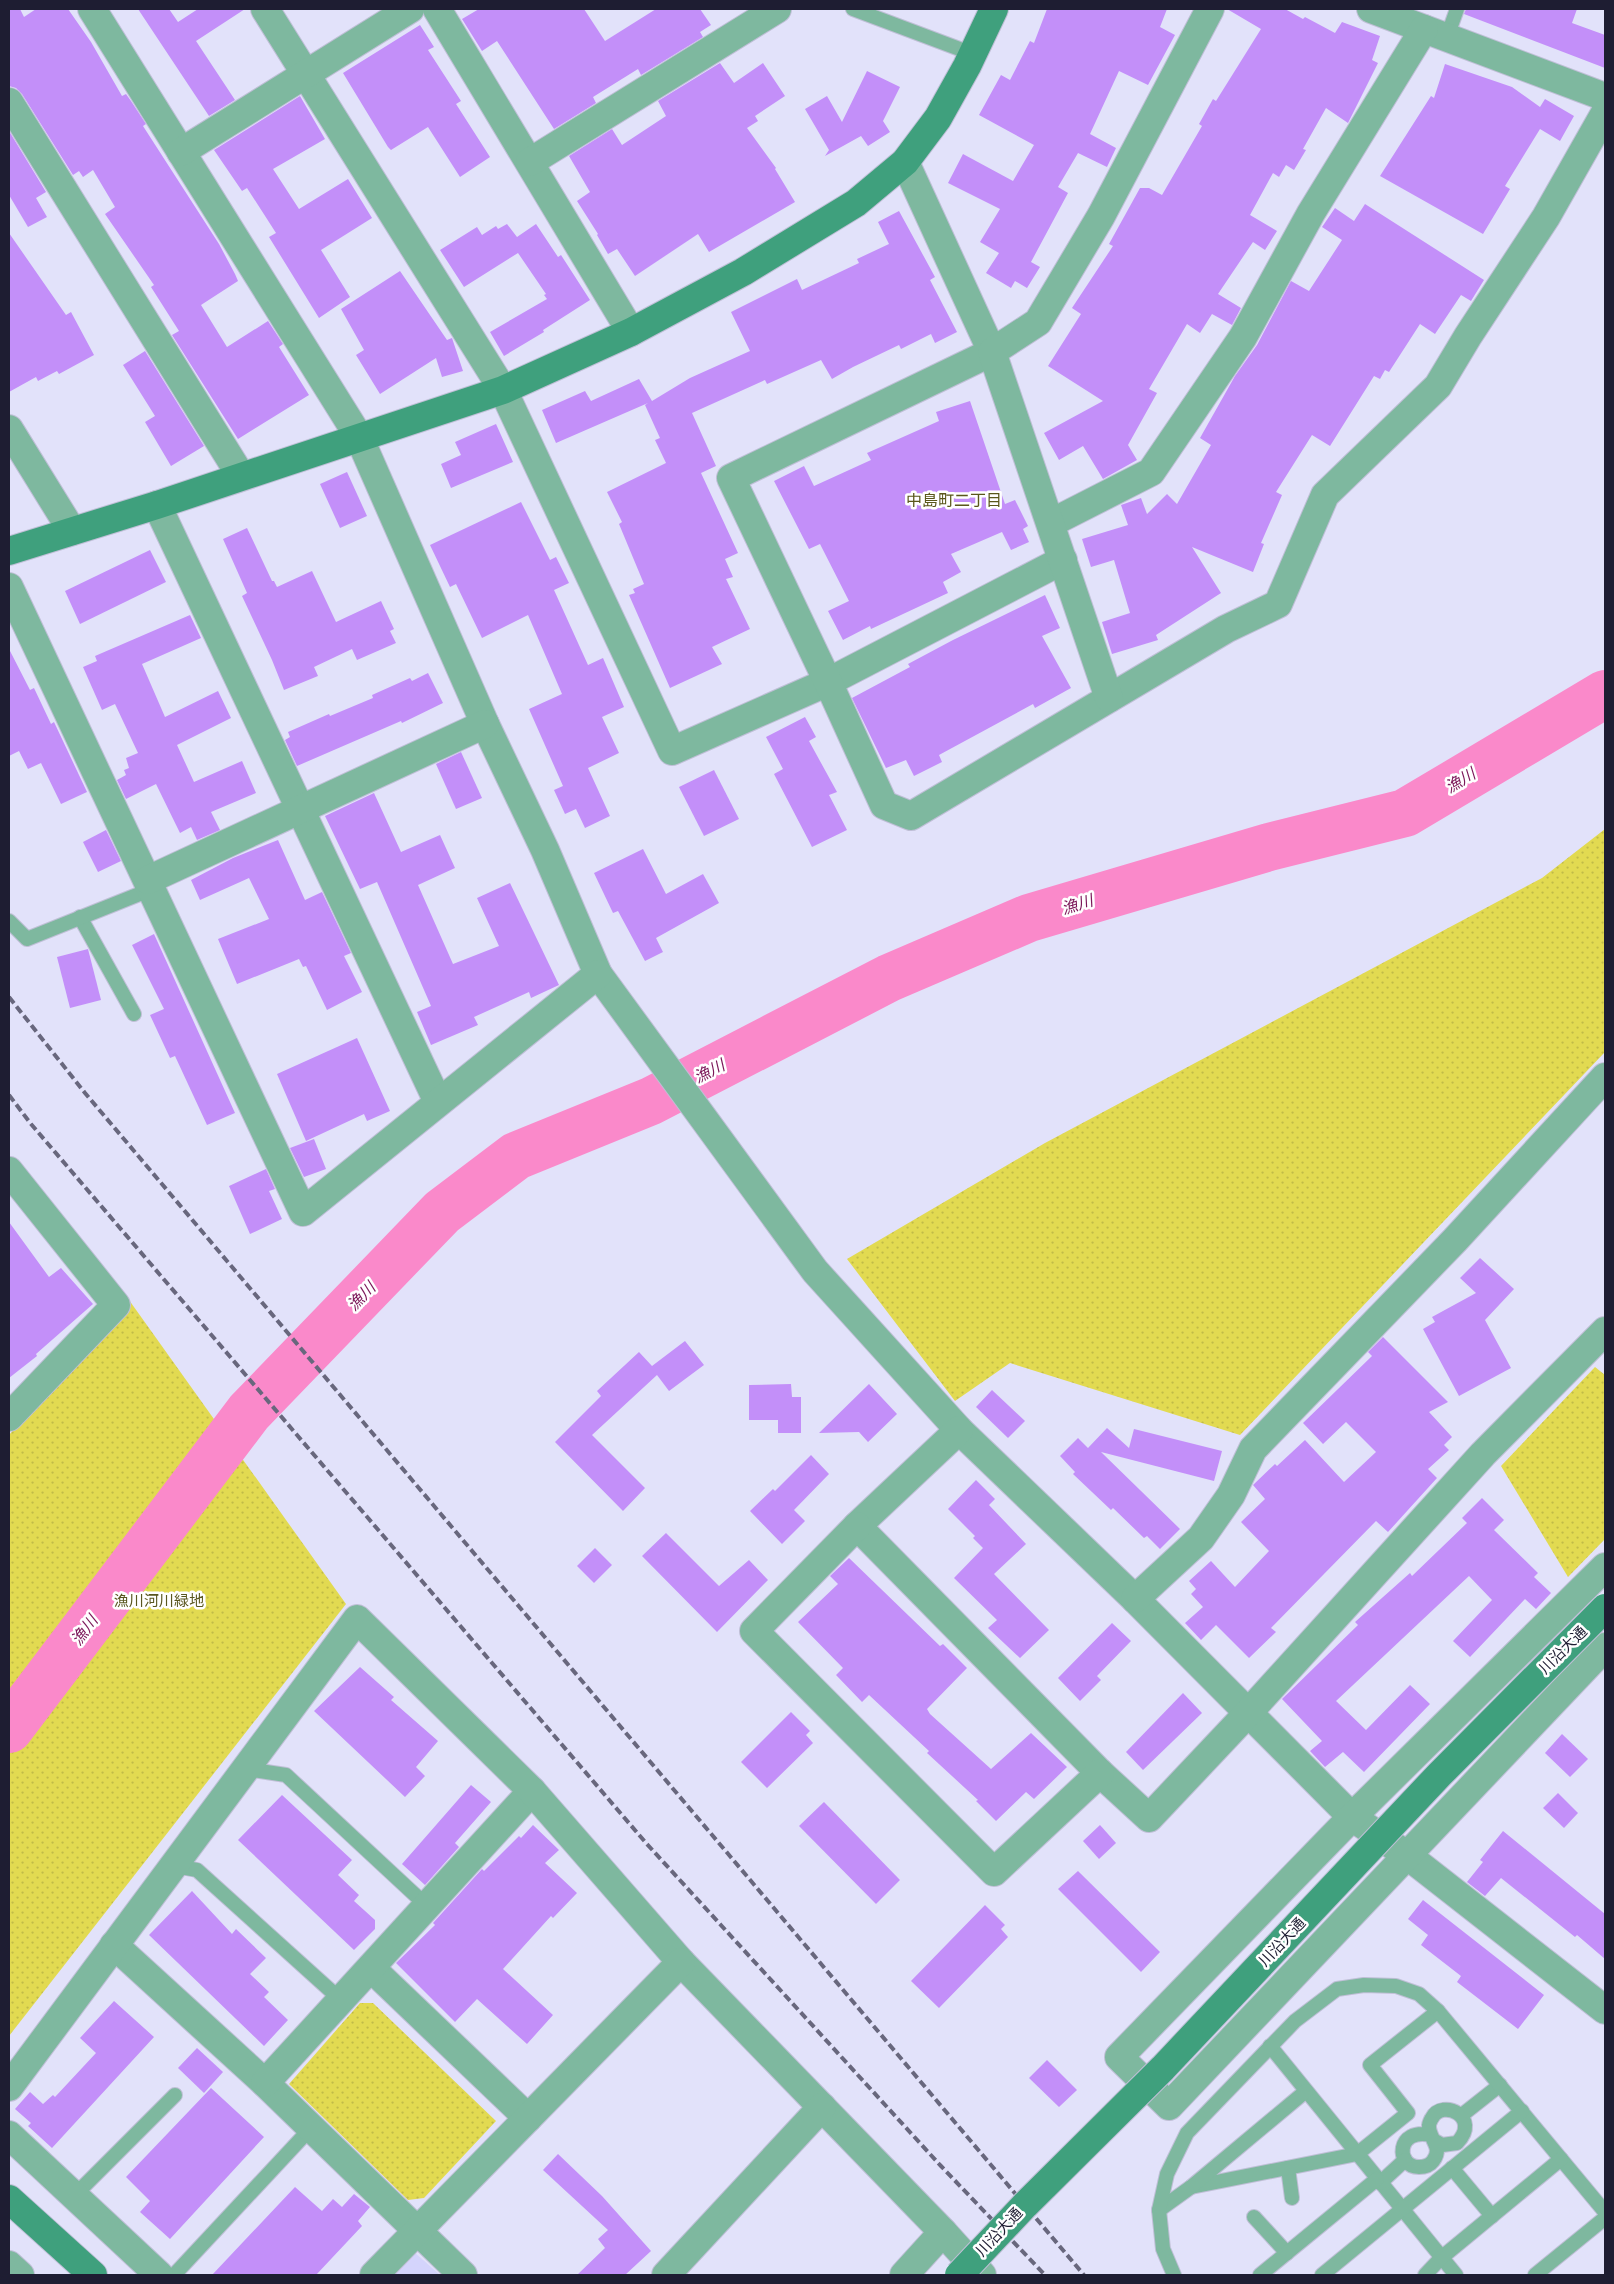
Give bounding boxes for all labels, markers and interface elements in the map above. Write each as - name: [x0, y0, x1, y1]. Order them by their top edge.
- district label: 中島町二丁目: [906, 491, 1002, 510]
- water label: 漁川: [1442, 763, 1481, 797]
- water label: 漁川: [1059, 890, 1097, 918]
- water label: 漁川: [691, 1055, 730, 1087]
- water label: 漁川: [343, 1277, 381, 1314]
- park label: 漁川河川緑地: [114, 1592, 204, 1610]
- water label: 漁川: [67, 1610, 103, 1649]
- street label: 川沿大通: [1535, 1622, 1591, 1678]
- street label: 川沿大通: [1255, 1914, 1309, 1970]
- street label: 川沿大通: [972, 2204, 1026, 2260]

